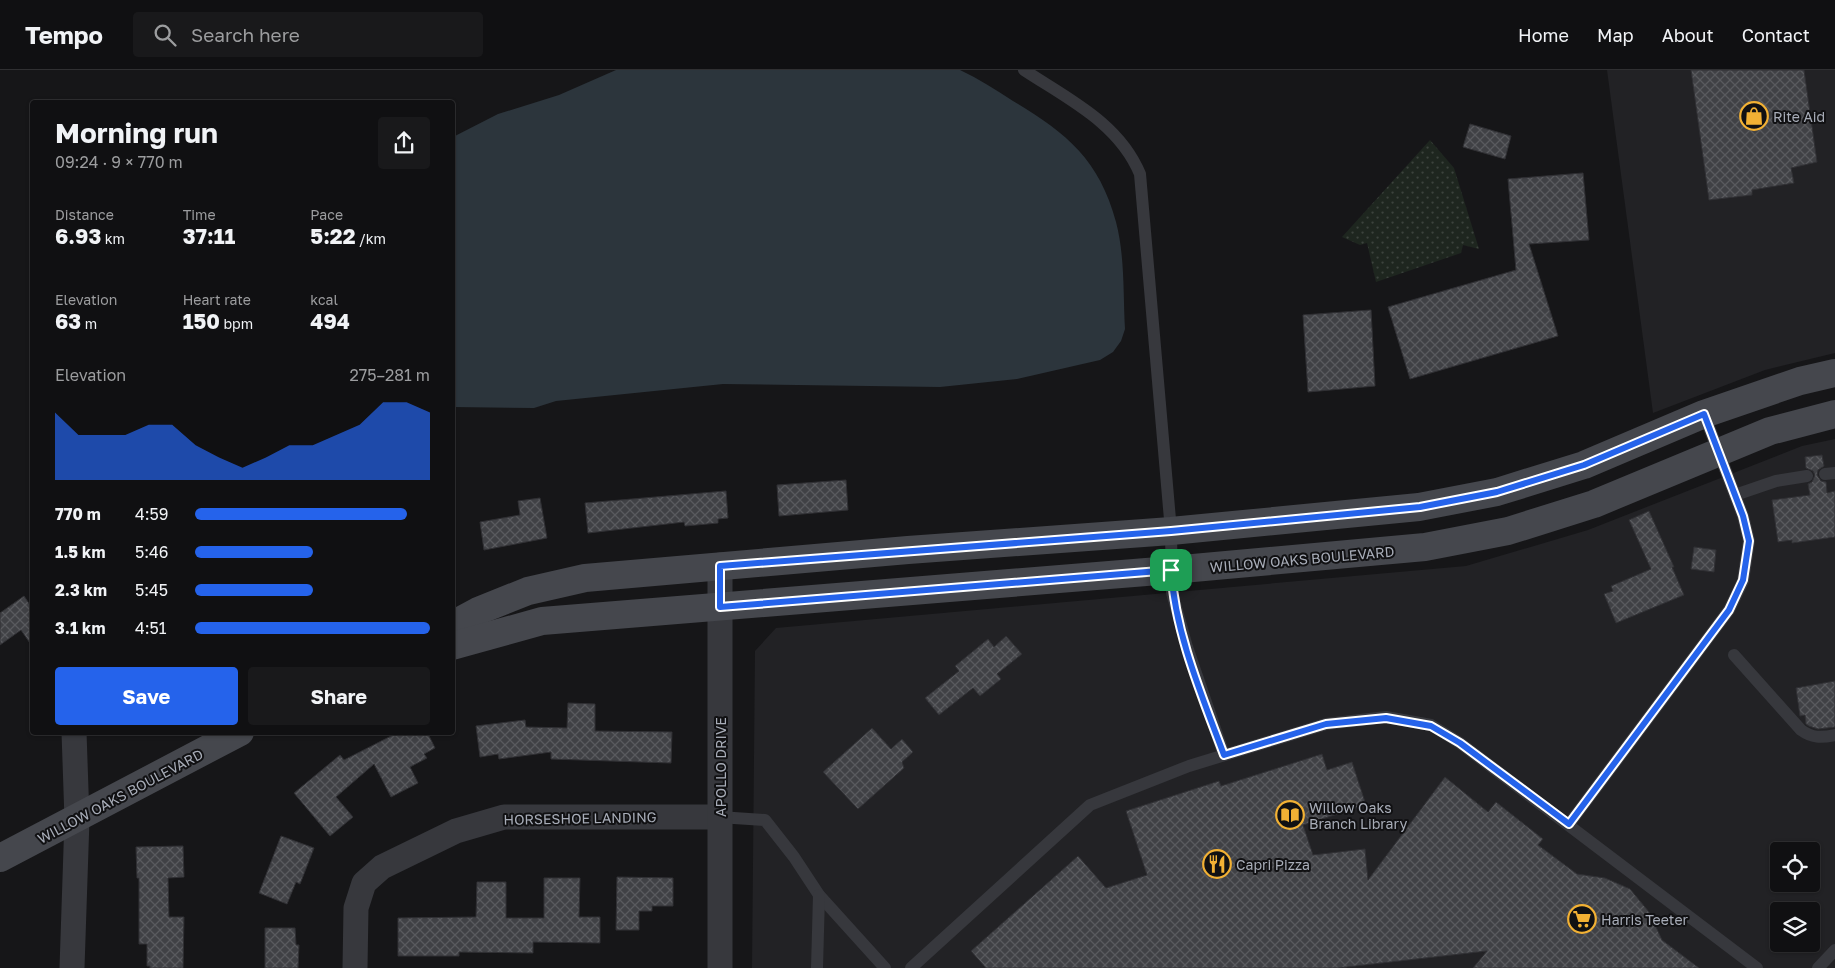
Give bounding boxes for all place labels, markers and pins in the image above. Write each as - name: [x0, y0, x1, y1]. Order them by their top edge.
- shop icon: Rite Aid: [1739, 101, 1769, 131]
- place label: Rite Aid: [1773, 108, 1825, 125]
- pin: [1150, 549, 1192, 591]
- place label: Willow Oaks Branch Library: [1309, 799, 1407, 832]
- library icon: Willow Oaks Branch Library: [1275, 800, 1305, 830]
- restaurant icon: Capri Pizza: [1202, 849, 1232, 879]
- place label: Capri Pizza: [1236, 856, 1310, 873]
- supermarket icon: Harris Teeter: [1567, 904, 1597, 934]
- place label: Harris Teeter: [1601, 911, 1689, 928]

